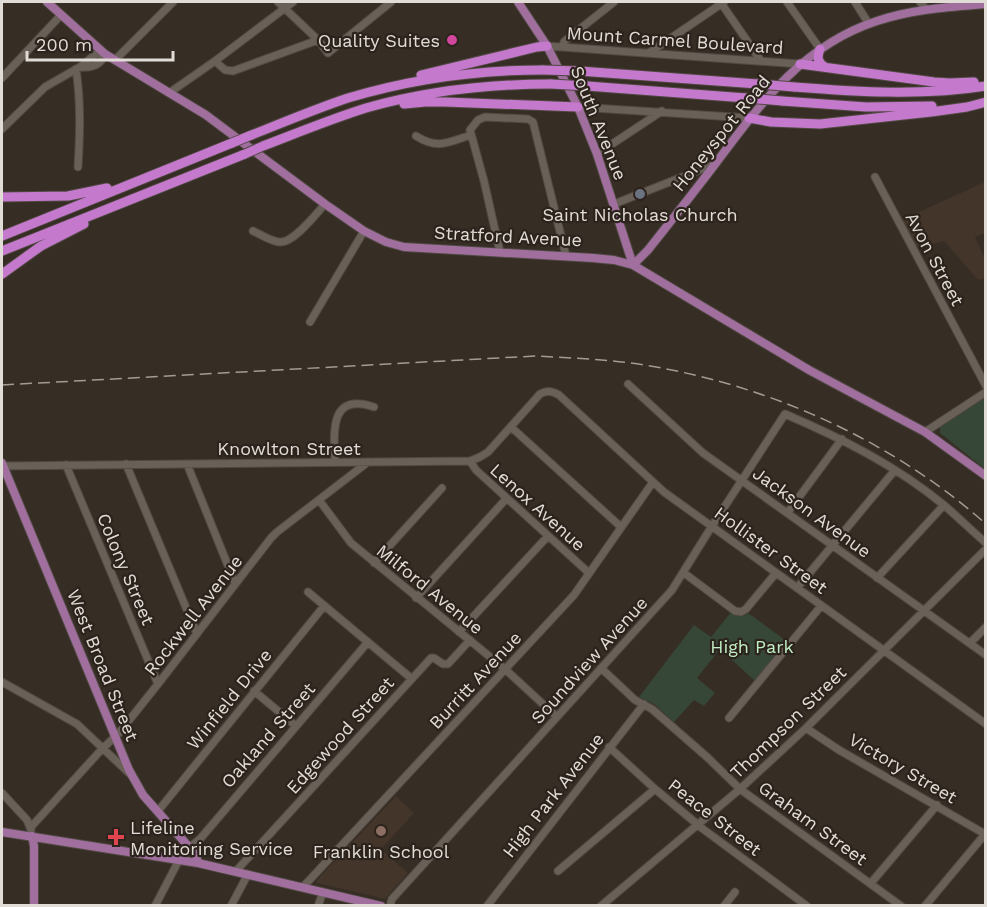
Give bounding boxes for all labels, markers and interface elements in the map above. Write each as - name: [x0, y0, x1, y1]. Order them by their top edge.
- street label: Mount Carmel Boulevard: [566, 22, 784, 58]
- scale bar: [27, 24, 172, 62]
- place label: Quality Suites: [318, 30, 440, 51]
- marker: Quality Suites: [445, 33, 459, 47]
- text: 200 m: [36, 34, 92, 55]
- street label: South Avenue: [567, 63, 631, 183]
- street label: Honeyspot Road: [668, 71, 774, 195]
- marker: Saint Nicholas Church: [633, 187, 647, 201]
- place label: Saint Nicholas Church: [542, 204, 738, 225]
- street label: Avon Street: [902, 209, 969, 310]
- street label: Stratford Avenue: [433, 222, 583, 250]
- street label: Knowlton Street: [217, 438, 361, 459]
- street label: Lenox Avenue: [486, 459, 590, 555]
- street label: Jackson Avenue: [749, 462, 875, 562]
- street label: Hollister Street: [710, 502, 832, 598]
- street label: Colony Street: [93, 510, 159, 629]
- street label: Milford Avenue: [373, 540, 487, 638]
- street label: Rockwell Avenue: [139, 550, 247, 680]
- street label: West Broad Street: [63, 586, 143, 744]
- street label: Soundview Avenue: [526, 592, 652, 728]
- street label: Burritt Avenue: [425, 627, 525, 733]
- park label: High Park: [710, 636, 794, 657]
- street label: Winfield Drive: [182, 645, 276, 753]
- street label: Thompson Street: [726, 661, 851, 783]
- street label: Edgewood Street: [282, 672, 398, 798]
- street label: Oakland Street: [217, 678, 320, 792]
- street label: High Park Avenue: [498, 729, 608, 861]
- street label: Victory Street: [845, 729, 961, 808]
- street label: Peace Street: [664, 774, 766, 860]
- street label: Graham Street: [755, 777, 872, 870]
- place label: Lifeline Monitoring Service: [130, 817, 293, 859]
- marker: Franklin School: [374, 824, 388, 838]
- marker: Lifeline Monitoring Service: [107, 828, 125, 846]
- place label: Franklin School: [313, 841, 450, 862]

